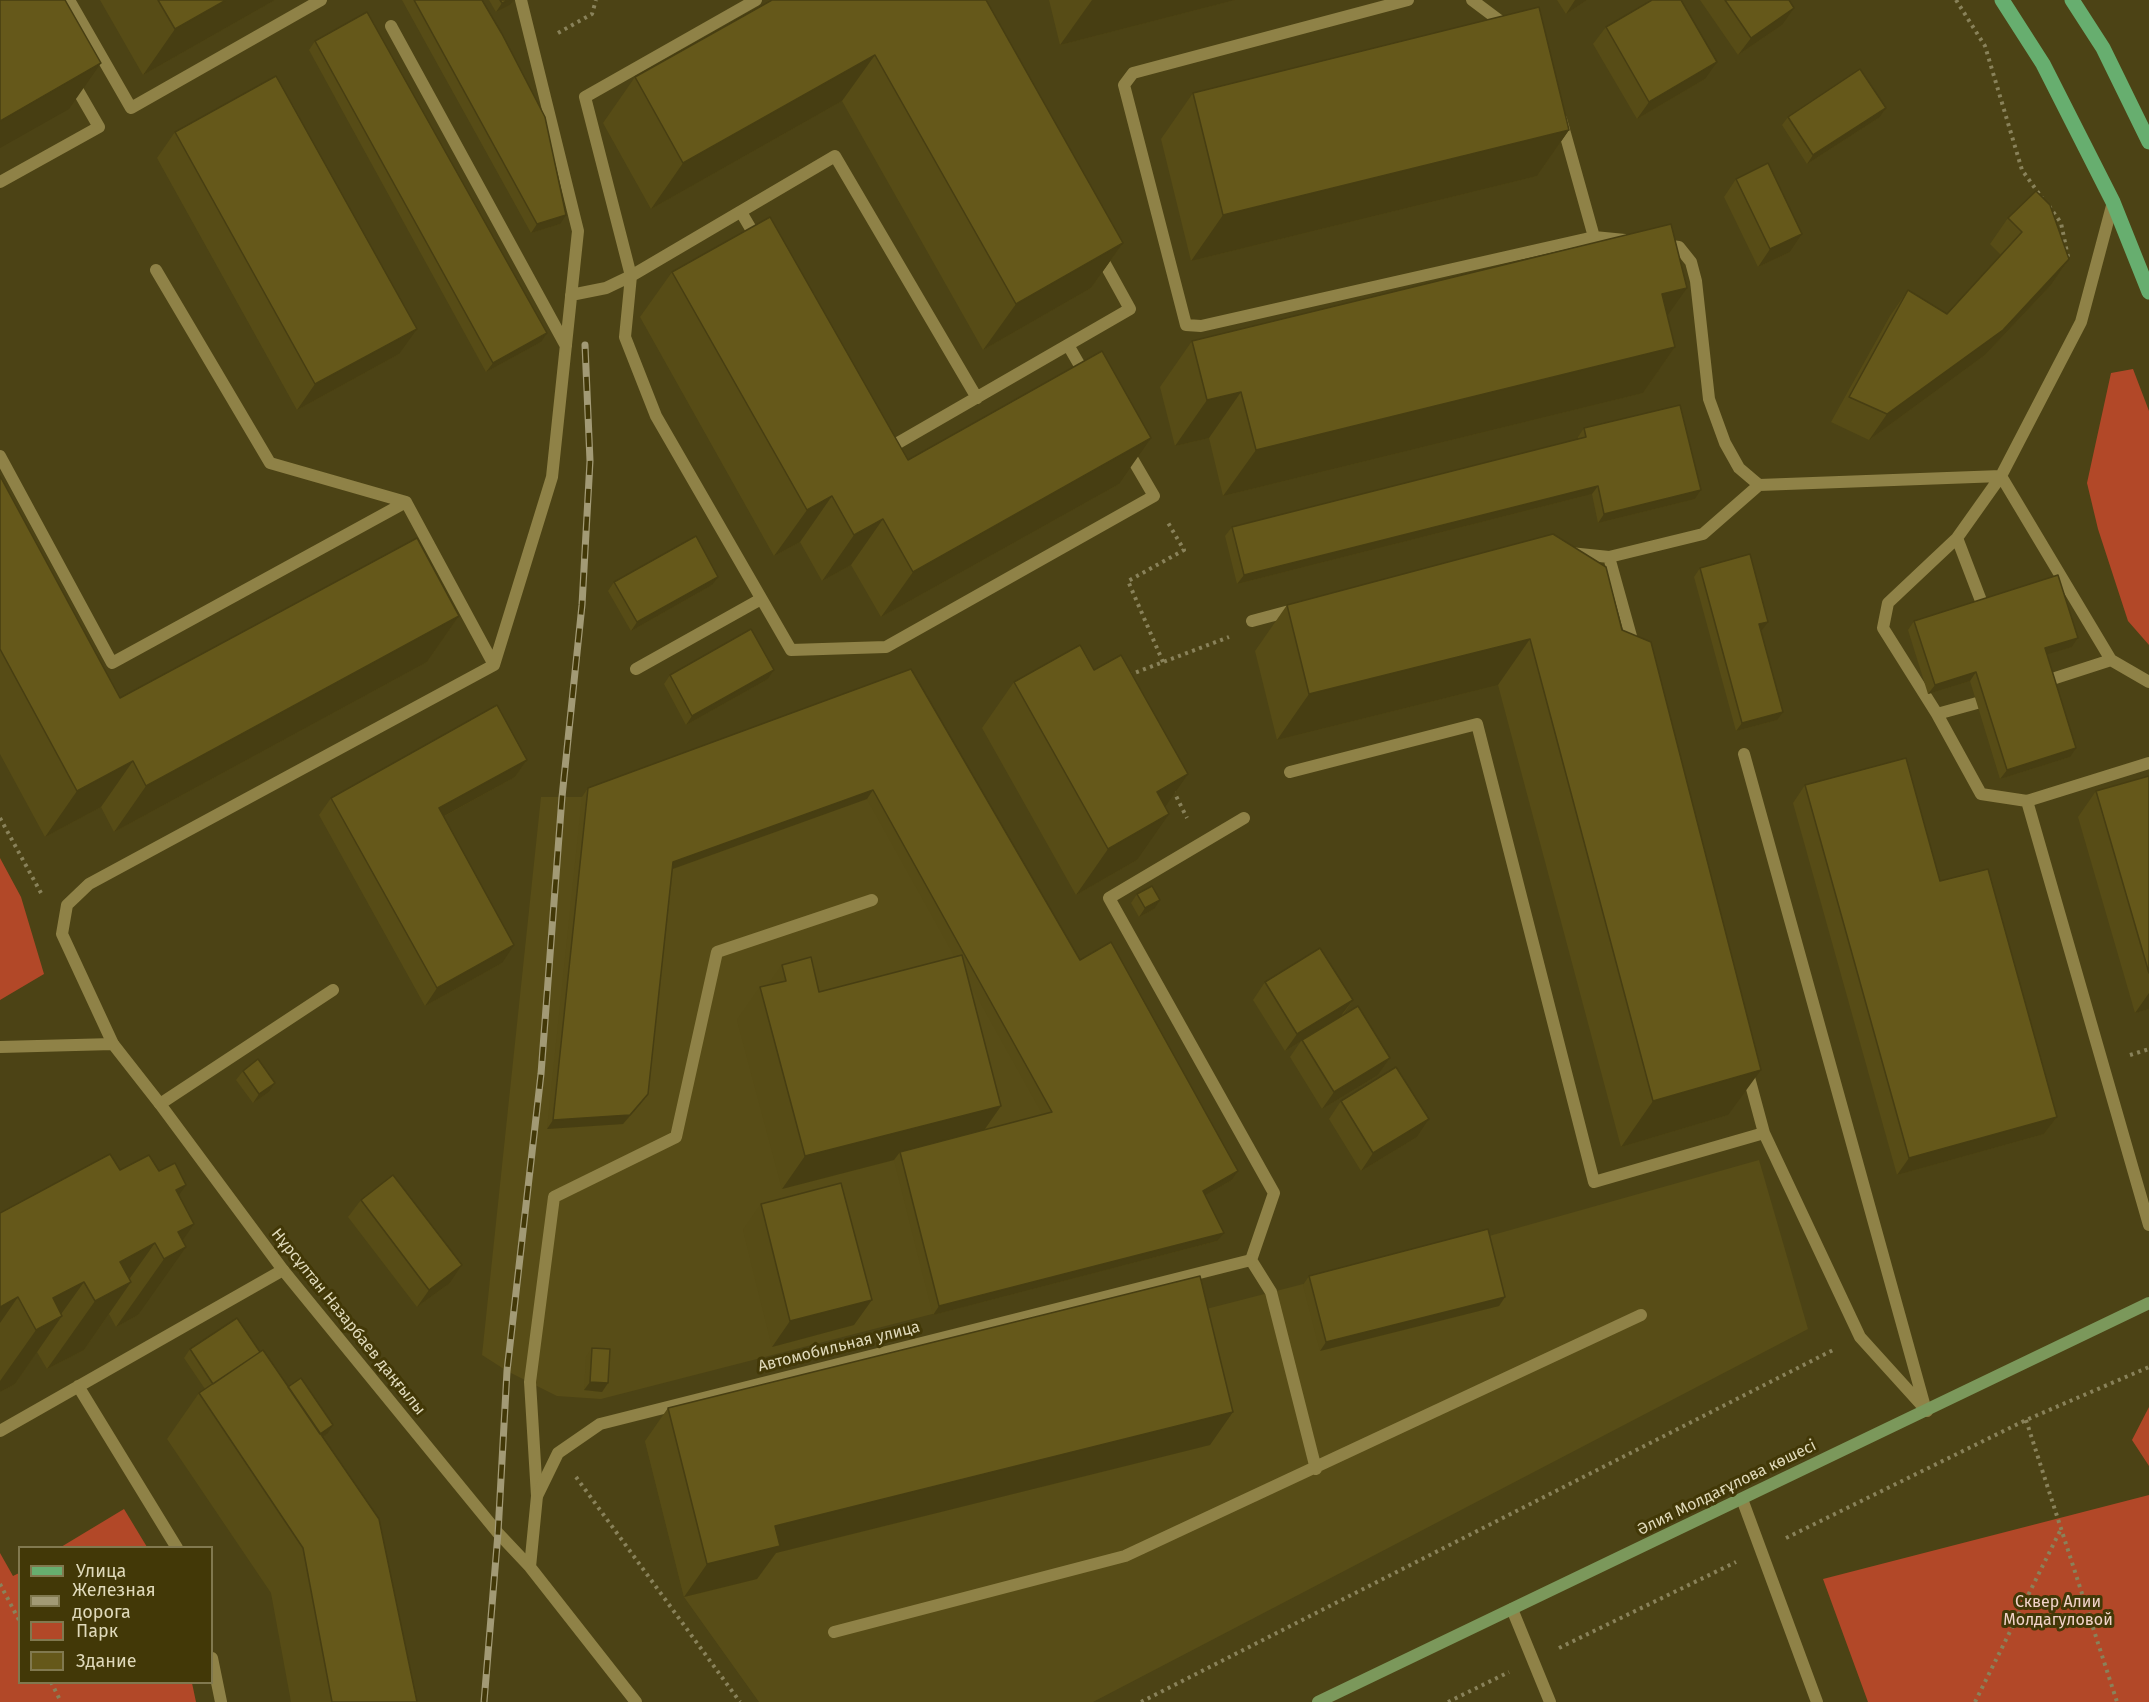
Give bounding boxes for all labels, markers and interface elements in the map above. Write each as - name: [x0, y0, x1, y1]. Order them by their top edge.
- street label: Нұрсұлтан Назарбаев даңғылы: [267, 1225, 429, 1419]
- street label: Автомобильная улица: [756, 1318, 922, 1376]
- street label: Әлия Молдағұлова көшесі: [1634, 1436, 1820, 1540]
- legend: [18, 1546, 213, 1684]
- text: Улица: [76, 1560, 126, 1582]
- text: Железная дорога: [72, 1579, 156, 1623]
- park label: Сквер Алии Молдагуловой: [2003, 1593, 2113, 1631]
- text: Парк: [76, 1620, 118, 1642]
- text: Здание: [76, 1650, 137, 1672]

